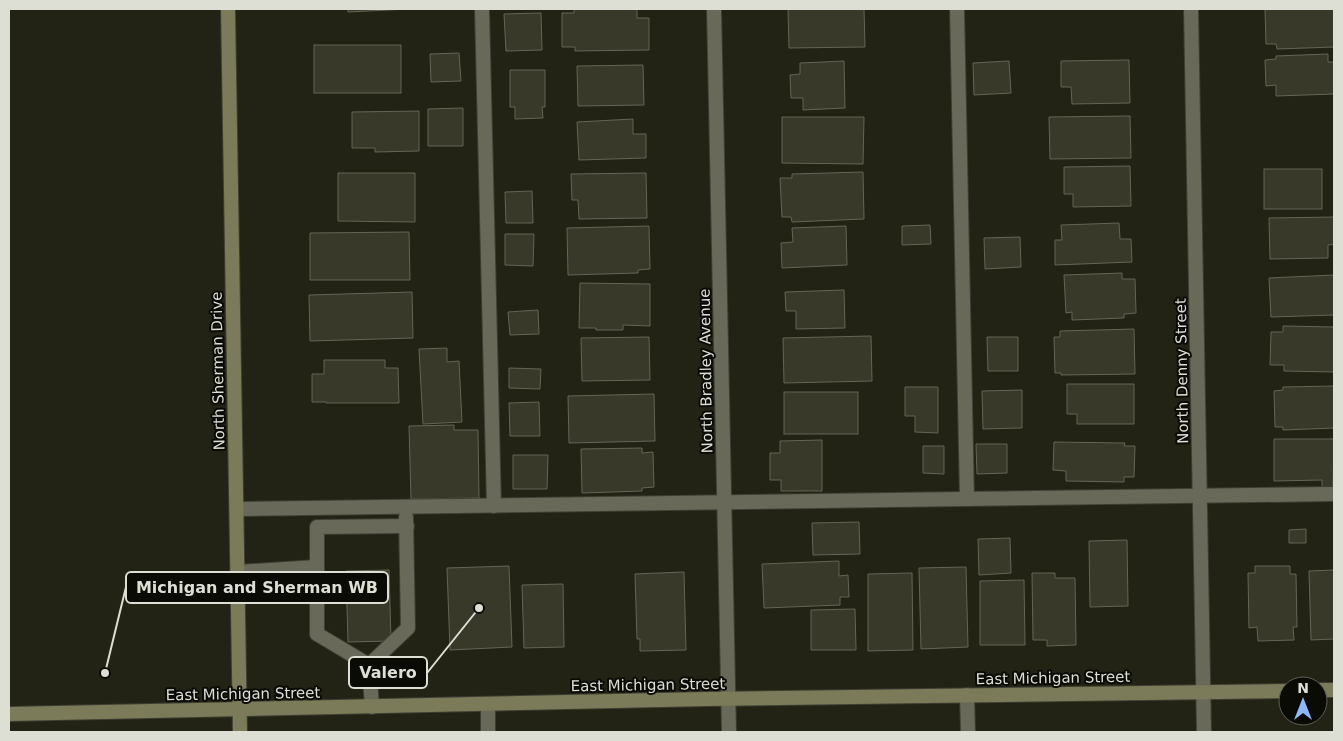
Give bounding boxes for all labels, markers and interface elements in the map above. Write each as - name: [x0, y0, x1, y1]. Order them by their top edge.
- street label: North Bradley Avenue: [696, 289, 716, 453]
- street label: North Sherman Drive: [208, 291, 228, 451]
- street label: North Denny Street: [1172, 298, 1192, 444]
- callout: Michigan and Sherman WB: [126, 572, 388, 603]
- text: Michigan and Sherman WB: [136, 578, 378, 597]
- callout: Valero: [349, 657, 427, 688]
- text: Valero: [359, 663, 417, 682]
- street label: East Michigan Street: [975, 668, 1131, 688]
- street label: East Michigan Street: [570, 675, 726, 695]
- north arrow: [1278, 676, 1328, 726]
- text: N: [1297, 680, 1309, 696]
- street label: East Michigan Street: [165, 684, 321, 704]

